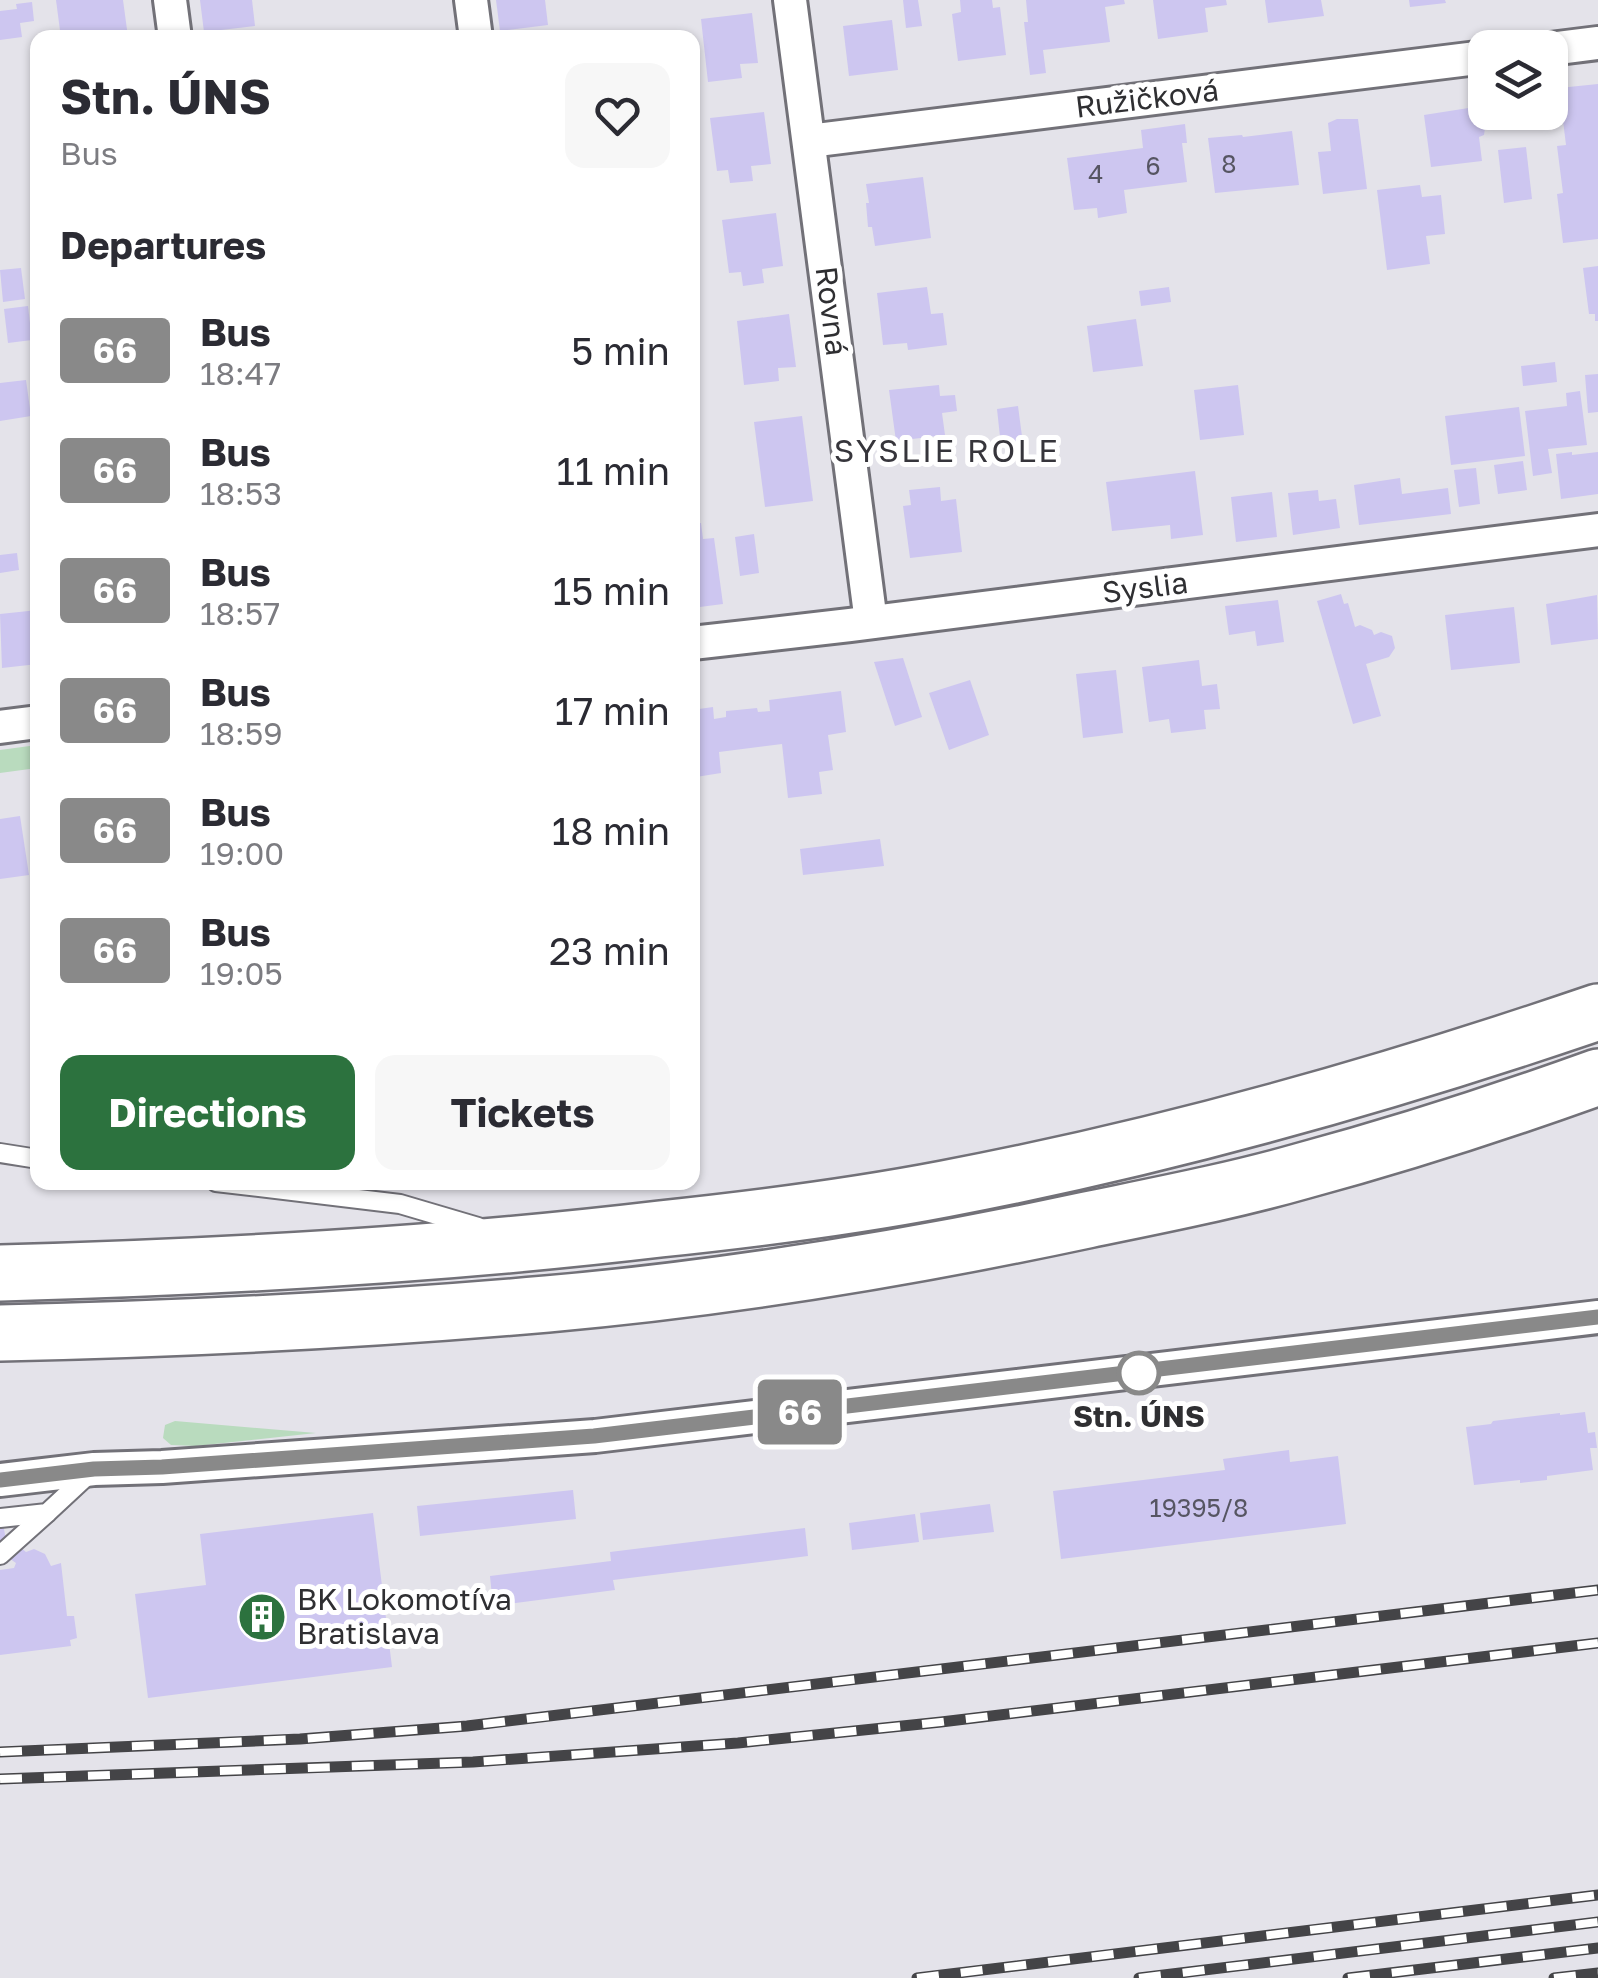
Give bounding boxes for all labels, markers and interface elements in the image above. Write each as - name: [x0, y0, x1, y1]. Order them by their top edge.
- map controls: [1468, 30, 1568, 130]
- button: layers: [1468, 30, 1568, 130]
- button: heart: [565, 63, 670, 168]
- text: Stn. ÚNS: [60, 67, 271, 125]
- street label: Ružičková: [1073, 71, 1221, 125]
- text: Bus: [60, 134, 118, 172]
- house number: 8: [1221, 148, 1237, 179]
- house number: 6: [1145, 150, 1161, 181]
- house number: 4: [1088, 158, 1104, 189]
- text: Departures: [60, 222, 266, 267]
- street label: Rovná: [809, 264, 855, 358]
- text: Bus: [200, 309, 271, 354]
- text: 5 min: [571, 328, 670, 373]
- text: 66: [93, 329, 137, 371]
- text: 18:47: [200, 354, 281, 392]
- text: Bus: [200, 429, 271, 474]
- district label: SYSLIE ROLE: [834, 431, 1060, 469]
- text: 11 min: [556, 448, 670, 493]
- text: 66: [93, 449, 137, 491]
- text: 18:53: [200, 474, 282, 512]
- text: Bus: [200, 549, 271, 594]
- street label: Syslia: [1100, 564, 1190, 610]
- text: 15 min: [553, 568, 670, 613]
- text: 66: [93, 569, 137, 611]
- text: 18:57: [200, 594, 280, 632]
- text: Bus: [200, 669, 271, 714]
- text: 17 min: [555, 688, 670, 733]
- text: 66: [93, 689, 137, 731]
- text: 18:59: [200, 714, 283, 752]
- text: Bus: [200, 789, 271, 834]
- text: 18 min: [552, 808, 670, 853]
- text: 66: [93, 809, 137, 851]
- text: 19:00: [200, 834, 284, 872]
- text: Bus: [200, 909, 271, 954]
- text: 23 min: [549, 928, 670, 973]
- text: 66: [93, 929, 137, 971]
- text: 19:05: [200, 954, 283, 992]
- button: Directions: [60, 1055, 355, 1170]
- button: Tickets: [375, 1055, 670, 1170]
- marker: Stn. ÚNS: [1118, 1352, 1160, 1394]
- line badge: 66: [755, 1380, 845, 1444]
- text: 66: [778, 1391, 822, 1433]
- place label: Stn. ÚNS: [1073, 1398, 1205, 1434]
- house number: 19395/8: [1150, 1492, 1248, 1523]
- place label: BK Lokomotíva Bratislava: [297, 1581, 512, 1651]
- building icon: BK Lokomotíva Bratislava: [236, 1591, 288, 1643]

